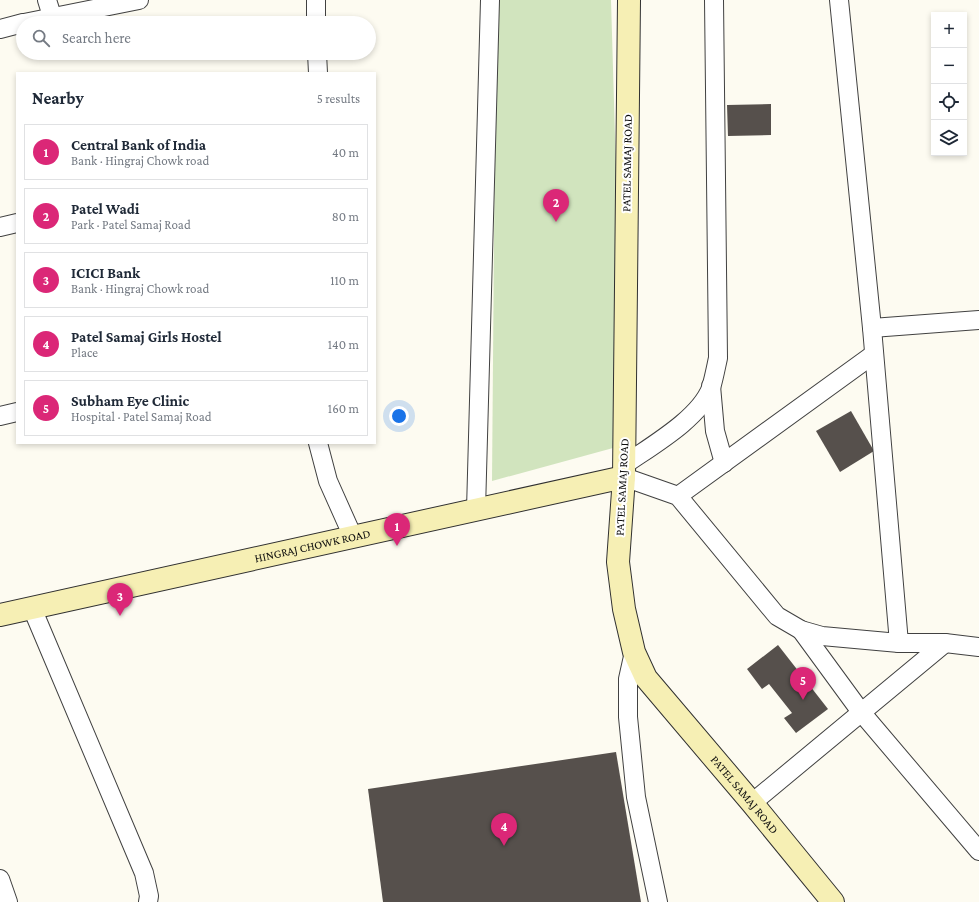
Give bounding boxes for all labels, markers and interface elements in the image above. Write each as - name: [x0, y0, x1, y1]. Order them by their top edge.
- map controls: [931, 12, 967, 156]
- button: +: [931, 12, 967, 48]
- search box: [16, 16, 376, 60]
- icon: search: [30, 27, 52, 49]
- text: Search here: [62, 30, 131, 46]
- button: −: [931, 48, 967, 84]
- button: locate: [931, 84, 967, 120]
- text: Nearby: [32, 89, 84, 108]
- text: 5 results: [317, 91, 360, 106]
- street label: PATEL SAMAJ ROAD: [619, 114, 635, 212]
- button: layers: [931, 120, 967, 156]
- text: Central Bank of India: [71, 137, 206, 153]
- text: 1: [44, 145, 48, 160]
- text: 40 m: [332, 145, 359, 160]
- text: Bank · Hingraj Chowk road: [71, 153, 209, 168]
- pin: 2: [543, 189, 569, 222]
- text: Patel Wadi: [71, 201, 139, 217]
- text: 2: [43, 209, 49, 224]
- text: 80 m: [332, 209, 359, 224]
- text: Park · Patel Samaj Road: [71, 217, 191, 232]
- text: ICICI Bank: [71, 265, 140, 281]
- text: 3: [43, 273, 49, 288]
- text: 110 m: [330, 273, 359, 288]
- text: Bank · Hingraj Chowk road: [71, 281, 209, 296]
- text: Patel Samaj Girls Hostel: [71, 329, 222, 345]
- text: 4: [42, 337, 50, 352]
- text: 140 m: [328, 337, 359, 352]
- text: Place: [71, 345, 98, 360]
- text: Subham Eye Clinic: [71, 393, 189, 409]
- text: 5: [43, 401, 49, 416]
- text: 160 m: [328, 401, 359, 416]
- your location: [389, 406, 409, 426]
- text: Hospital · Patel Samaj Road: [71, 409, 212, 424]
- street label: PATEL SAMAJ ROAD: [612, 438, 632, 536]
- pin: 1: [384, 513, 410, 546]
- street label: HINGRAJ CHOWK ROAD: [253, 526, 372, 566]
- pin: 3: [107, 583, 133, 616]
- pin: 5: [790, 667, 816, 700]
- street label: PATEL SAMAJ ROAD: [708, 753, 781, 837]
- pin: 4: [491, 813, 517, 846]

